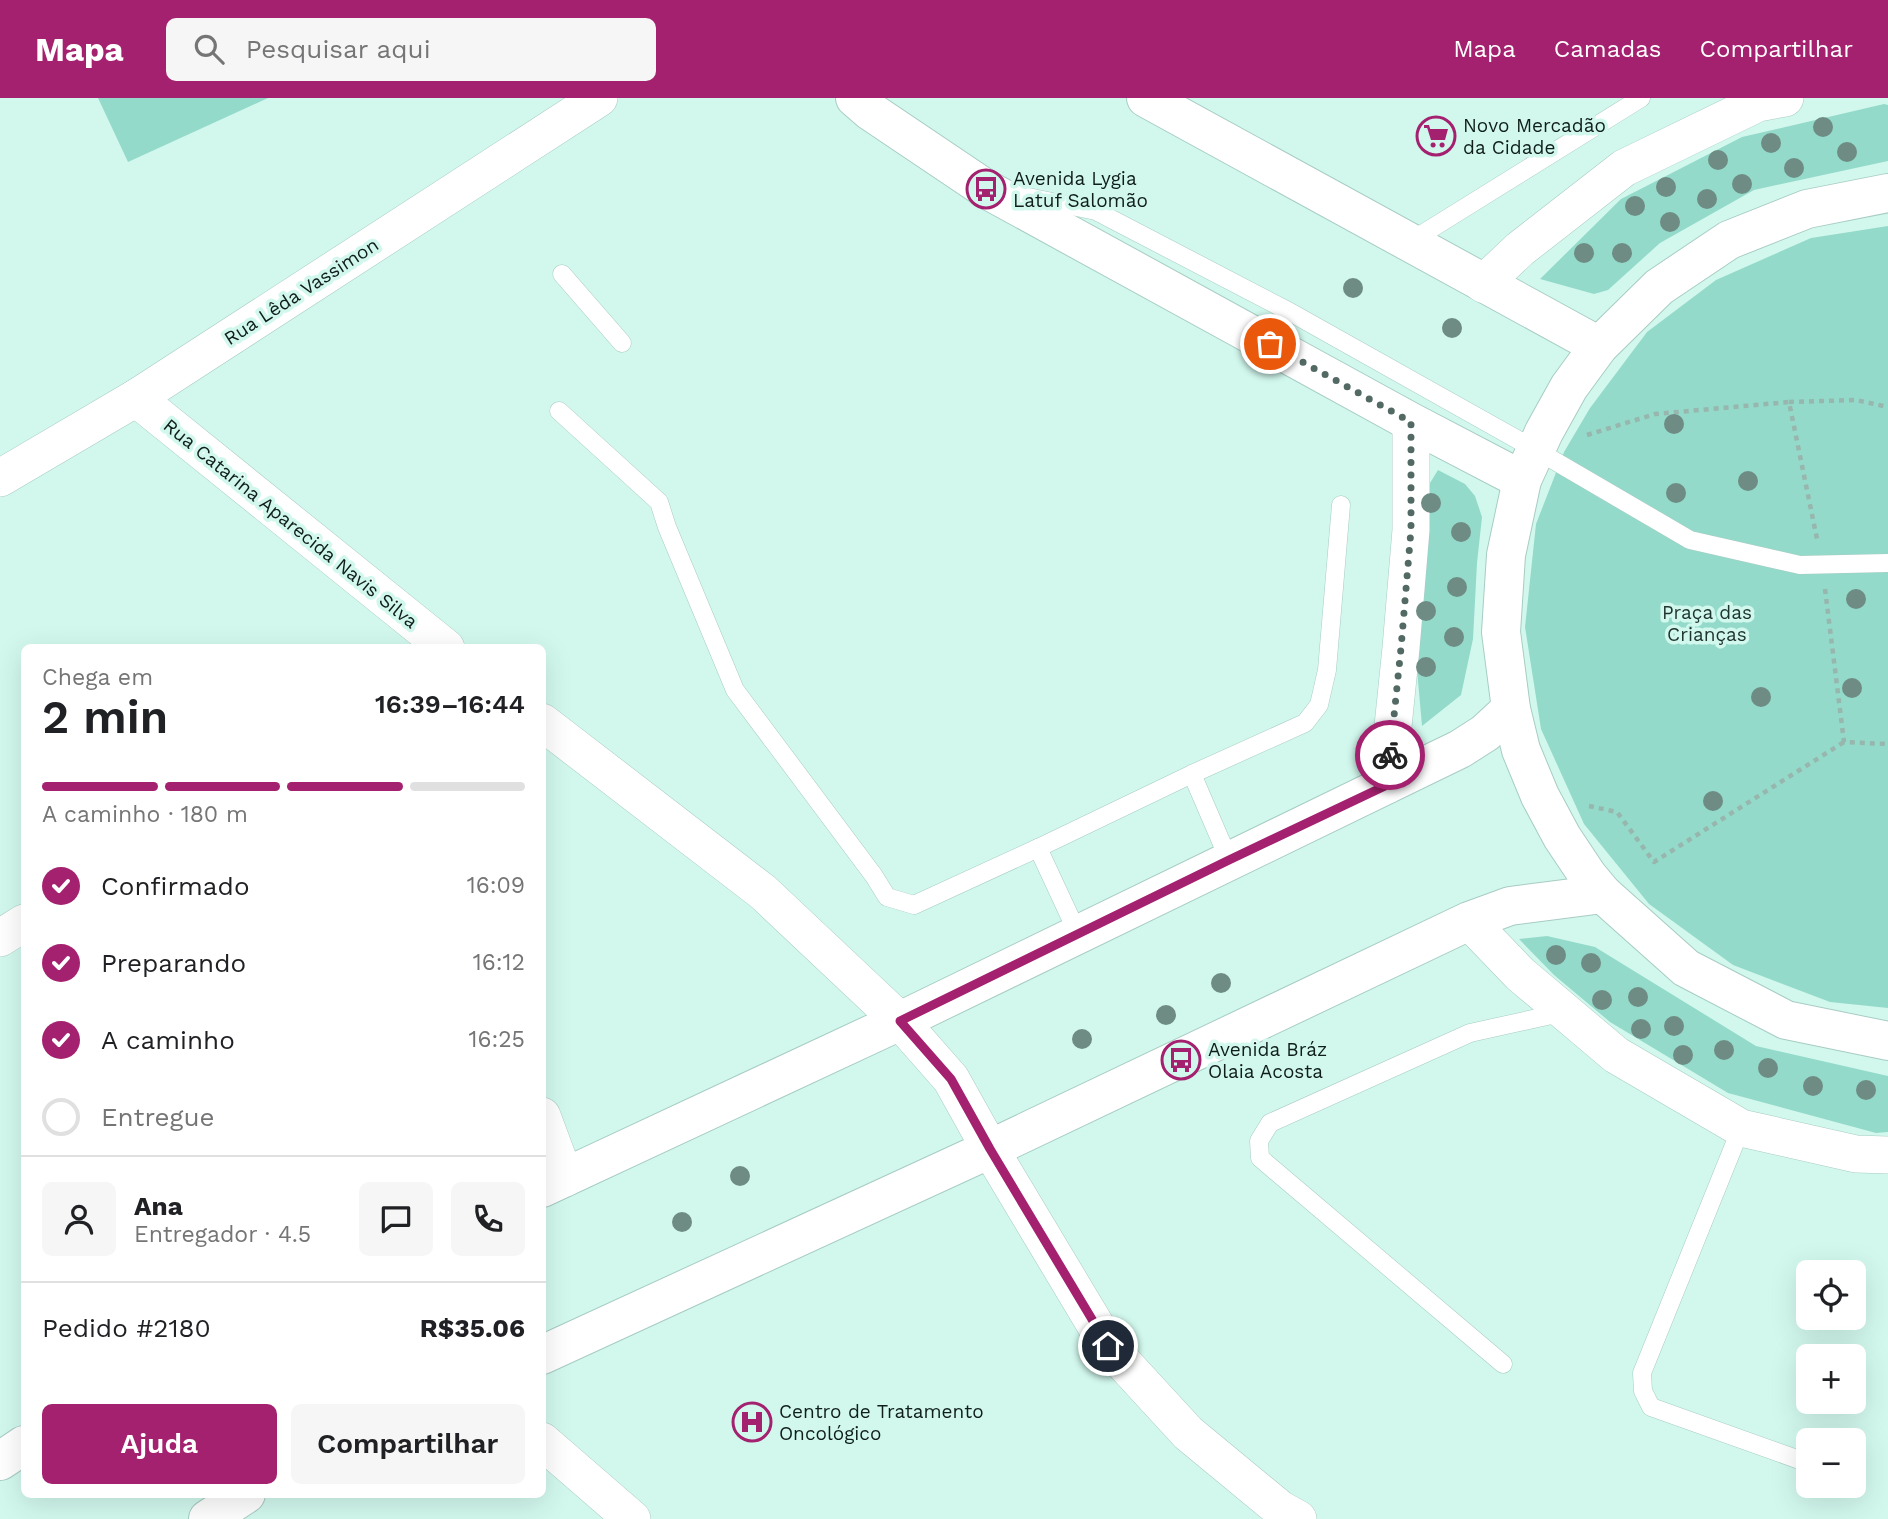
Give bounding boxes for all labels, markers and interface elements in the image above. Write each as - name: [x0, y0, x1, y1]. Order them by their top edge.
- search box: [166, 18, 656, 81]
- text: Mapa: [35, 30, 124, 69]
- icon: search: [190, 30, 228, 68]
- text: Pesquisar aqui: [246, 34, 431, 64]
- text: Mapa: [1453, 35, 1516, 63]
- text: Camadas: [1554, 35, 1662, 63]
- text: Compartilhar: [1700, 35, 1853, 63]
- place label: Novo Mercadão da Cidade: [1463, 114, 1606, 159]
- supermarket icon: Novo Mercadão da Cidade: [1415, 115, 1457, 157]
- place label: Avenida Lygia Latuf Salomão: [1013, 167, 1148, 212]
- bus stop icon: Avenida Lygia Latuf Salomão: [965, 168, 1007, 210]
- street label: Rua Lêda Vassimon: [220, 233, 383, 350]
- pin: [1240, 314, 1300, 374]
- icon: bag: [1251, 325, 1289, 363]
- street label: Rua Catarina Aparecida Navis Silva: [159, 414, 423, 633]
- park label: Praça das Crianças: [1662, 601, 1752, 646]
- text: Chega em: [42, 664, 153, 691]
- text: 16:39–16:44: [375, 689, 525, 719]
- text: 2 min: [42, 690, 168, 744]
- courier: [1355, 720, 1425, 790]
- icon: bike: [1371, 736, 1409, 774]
- text: A caminho · 180 m: [42, 801, 248, 828]
- icon: check: [42, 867, 80, 905]
- text: Confirmado: [101, 871, 250, 901]
- text: 16:09: [467, 872, 525, 899]
- icon: check: [42, 944, 80, 982]
- text: Preparando: [101, 948, 246, 978]
- text: 16:12: [473, 949, 525, 976]
- icon: check: [42, 1021, 80, 1059]
- text: A caminho: [101, 1025, 235, 1055]
- text: 16:25: [468, 1026, 525, 1053]
- place label: Avenida Bráz Olaia Acosta: [1208, 1038, 1327, 1083]
- bus stop icon: Avenida Bráz Olaia Acosta: [1160, 1039, 1202, 1081]
- text: Entregue: [101, 1102, 214, 1132]
- button: person: [42, 1182, 116, 1256]
- button: chat: [359, 1182, 433, 1256]
- button: phone: [451, 1182, 525, 1256]
- text: Ana: [134, 1191, 183, 1221]
- text: Entregador · 4.5: [134, 1221, 311, 1248]
- map controls: [1796, 1260, 1866, 1498]
- button: locate: [1796, 1260, 1866, 1330]
- text: Pedido #2180: [42, 1313, 211, 1343]
- text: R$35.06: [420, 1313, 525, 1343]
- pin: [1078, 1316, 1138, 1376]
- icon: home: [1089, 1327, 1127, 1365]
- button: +: [1796, 1344, 1866, 1414]
- place label: Centro de Tratamento Oncológico: [779, 1400, 984, 1445]
- hospital icon: Centro de Tratamento Oncológico: [731, 1401, 773, 1443]
- button: Ajuda: [42, 1404, 277, 1484]
- button: Compartilhar: [291, 1404, 525, 1484]
- button: −: [1796, 1428, 1866, 1498]

